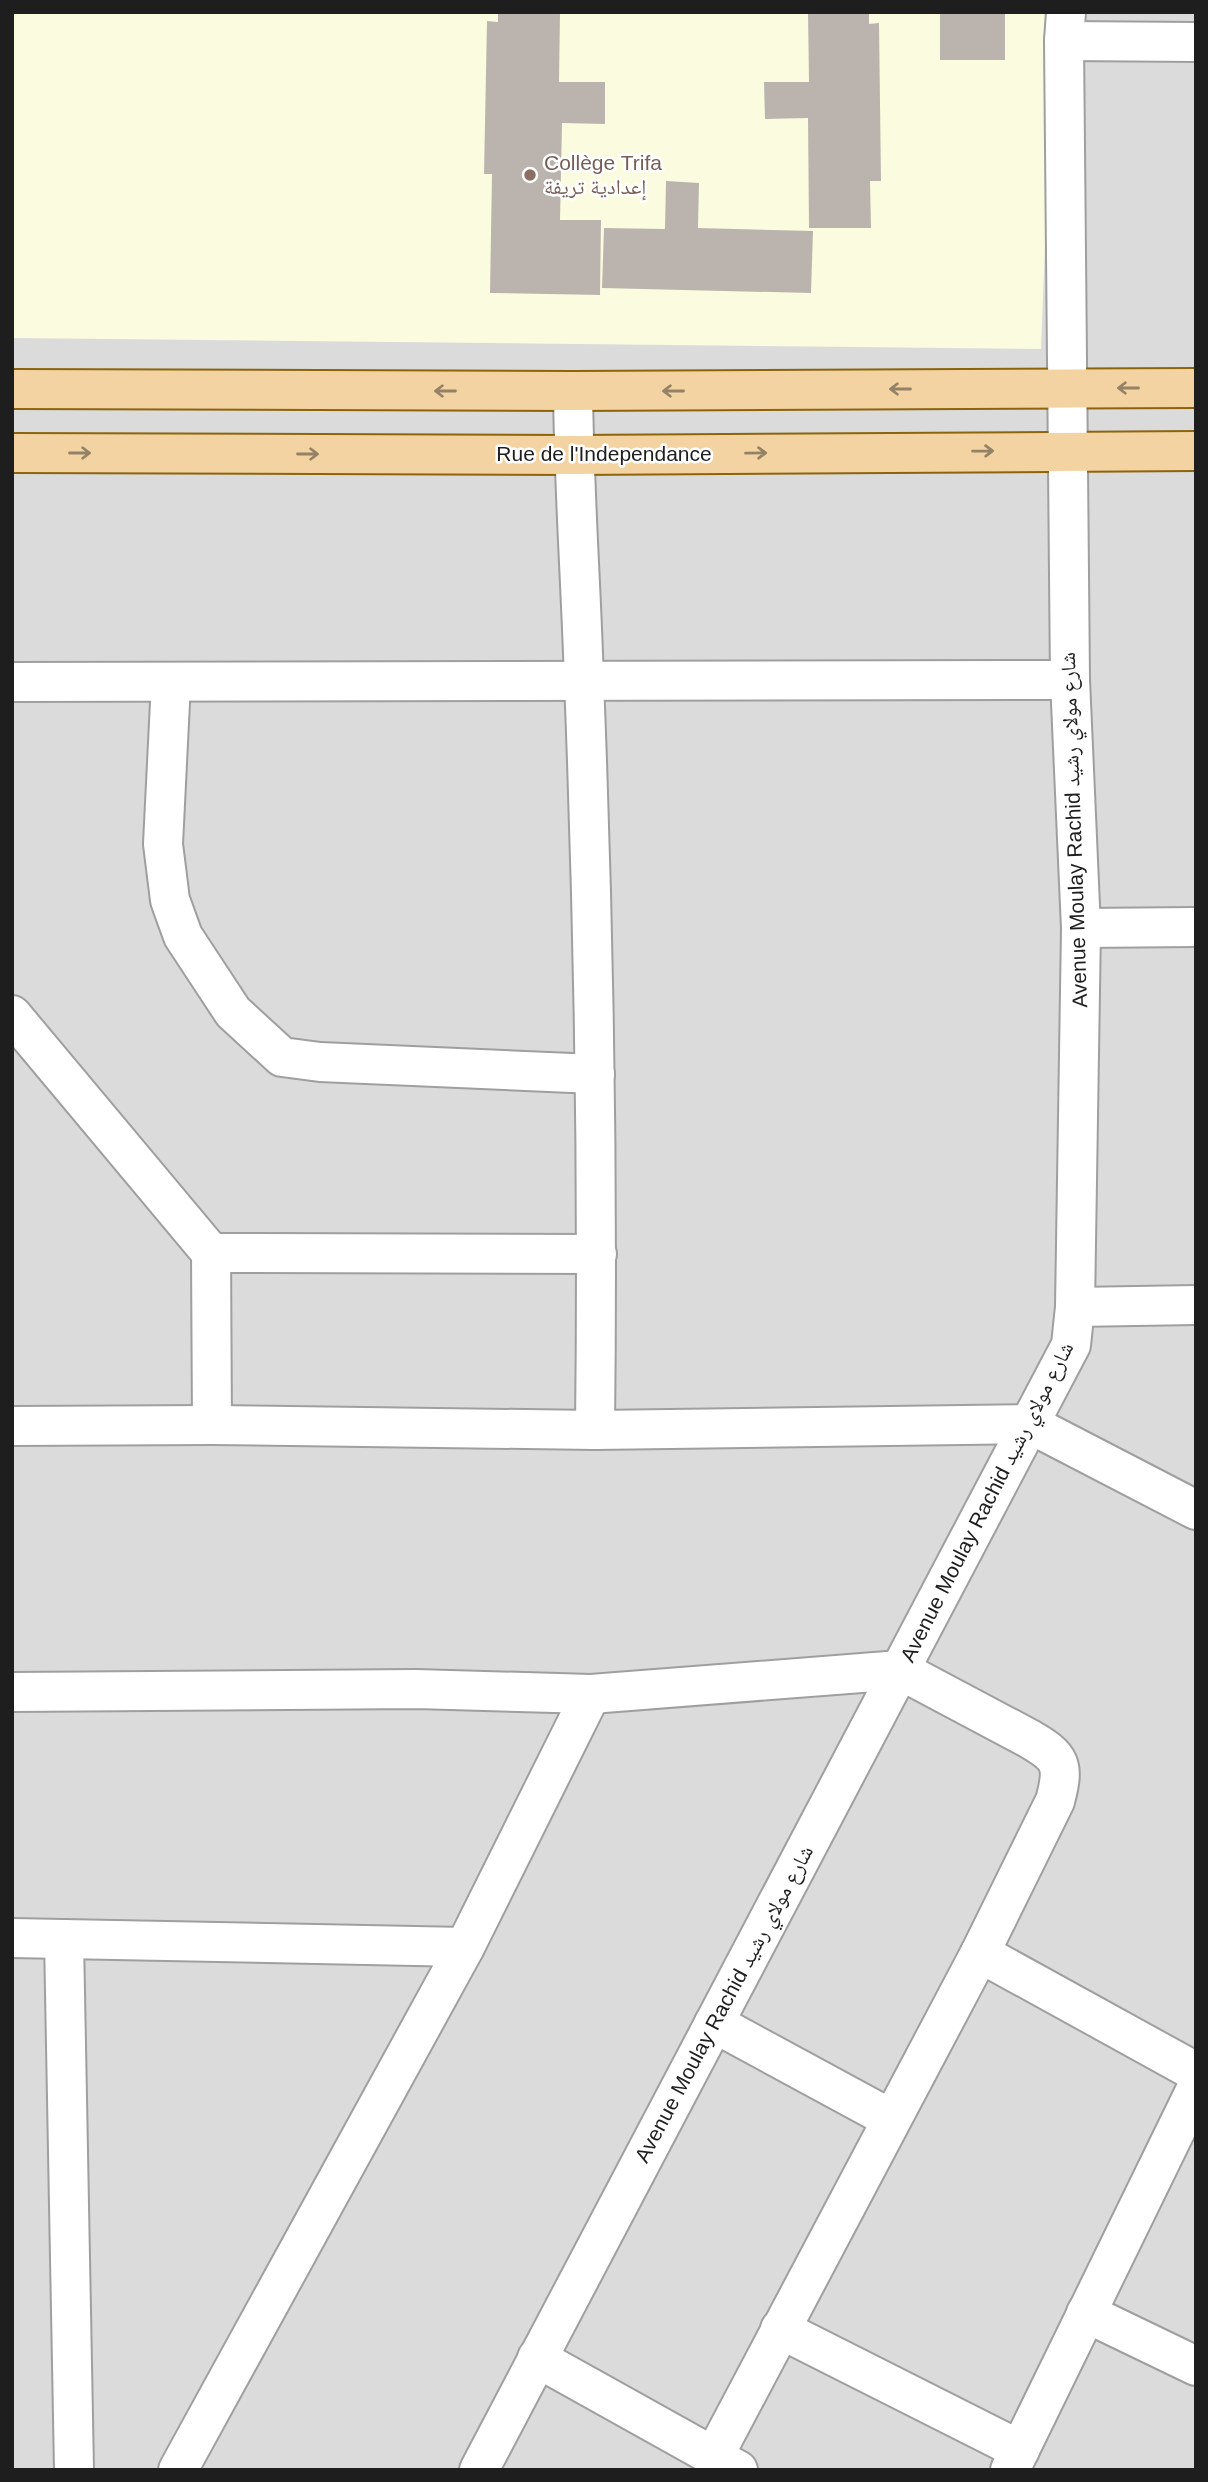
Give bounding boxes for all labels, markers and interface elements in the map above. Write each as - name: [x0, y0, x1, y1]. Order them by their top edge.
- place label: Collège Trifa إعدادية تريفة: [544, 151, 662, 201]
- marker: Collège Trifa إعدادية تريفة: [522, 167, 538, 183]
- one-way arrow: [1116, 381, 1139, 395]
- one-way arrow: [889, 382, 912, 396]
- one-way arrow: [434, 384, 457, 398]
- one-way arrow: [661, 384, 684, 398]
- street label: Rue de l'Independance: [496, 442, 712, 465]
- one-way arrow: [972, 444, 995, 458]
- one-way arrow: [69, 446, 92, 460]
- one-way arrow: [744, 446, 767, 460]
- one-way arrow: [296, 447, 319, 461]
- street label: Avenue Moulay Rachid شارع مولاي رشيد: [1056, 652, 1097, 1008]
- street label: Avenue Moulay Rachid شارع مولاي رشيد: [896, 1338, 1082, 1668]
- street label: Avenue Moulay Rachid شارع مولاي رشيد: [630, 1841, 822, 2169]

